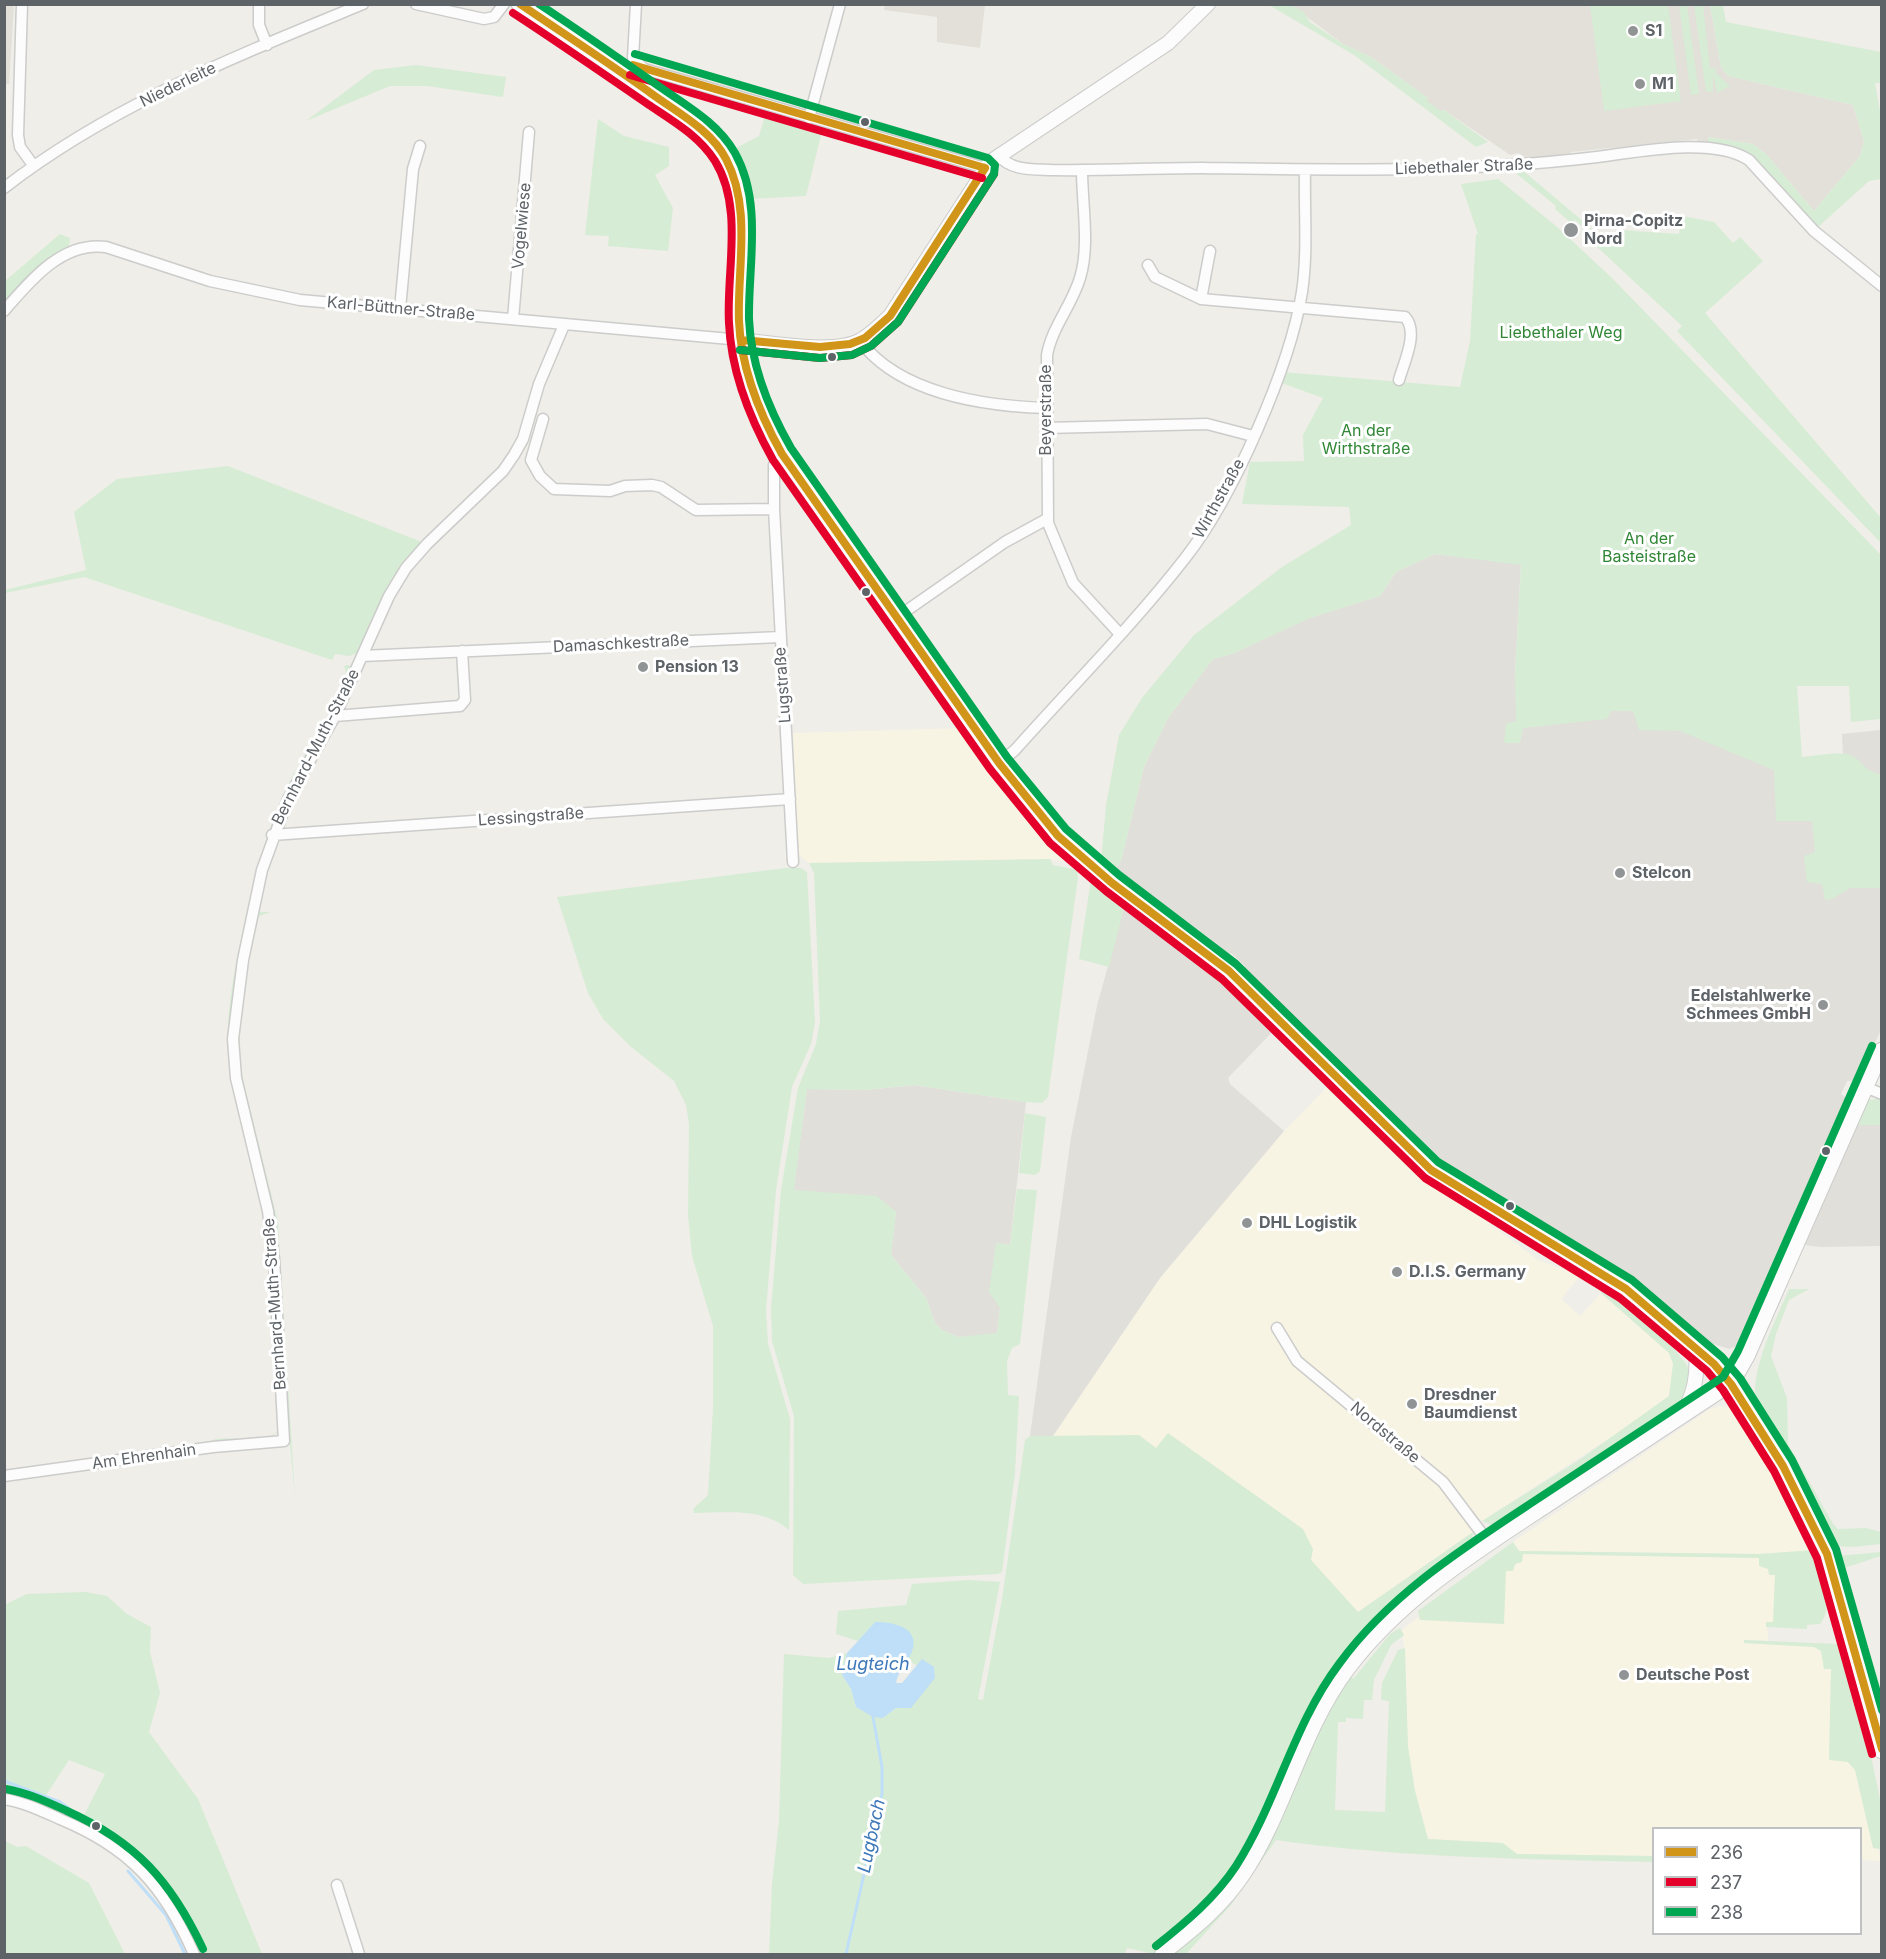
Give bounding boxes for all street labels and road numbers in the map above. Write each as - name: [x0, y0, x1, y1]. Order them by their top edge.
- street label: Niederleite: [137, 58, 219, 112]
- street label: Liebethaler Straße: [1394, 155, 1534, 179]
- street label: Vogelwiese: [509, 182, 535, 270]
- street label: Karl-Büttner-Straße: [326, 293, 476, 325]
- street label: Beyerstraße: [1036, 364, 1056, 456]
- street label: Wirthstraße: [1189, 456, 1249, 542]
- street label: Damaschkestraße: [552, 631, 690, 657]
- street label: Lugstraße: [771, 646, 795, 724]
- street label: Bernhard-Muth-Straße: [268, 666, 364, 828]
- street label: Lessingstraße: [477, 804, 585, 830]
- street label: Bernhard-Muth-Straße: [259, 1217, 291, 1391]
- street label: Nordstraße: [1346, 1398, 1424, 1468]
- street label: Am Ehrenhain: [91, 1440, 197, 1474]

